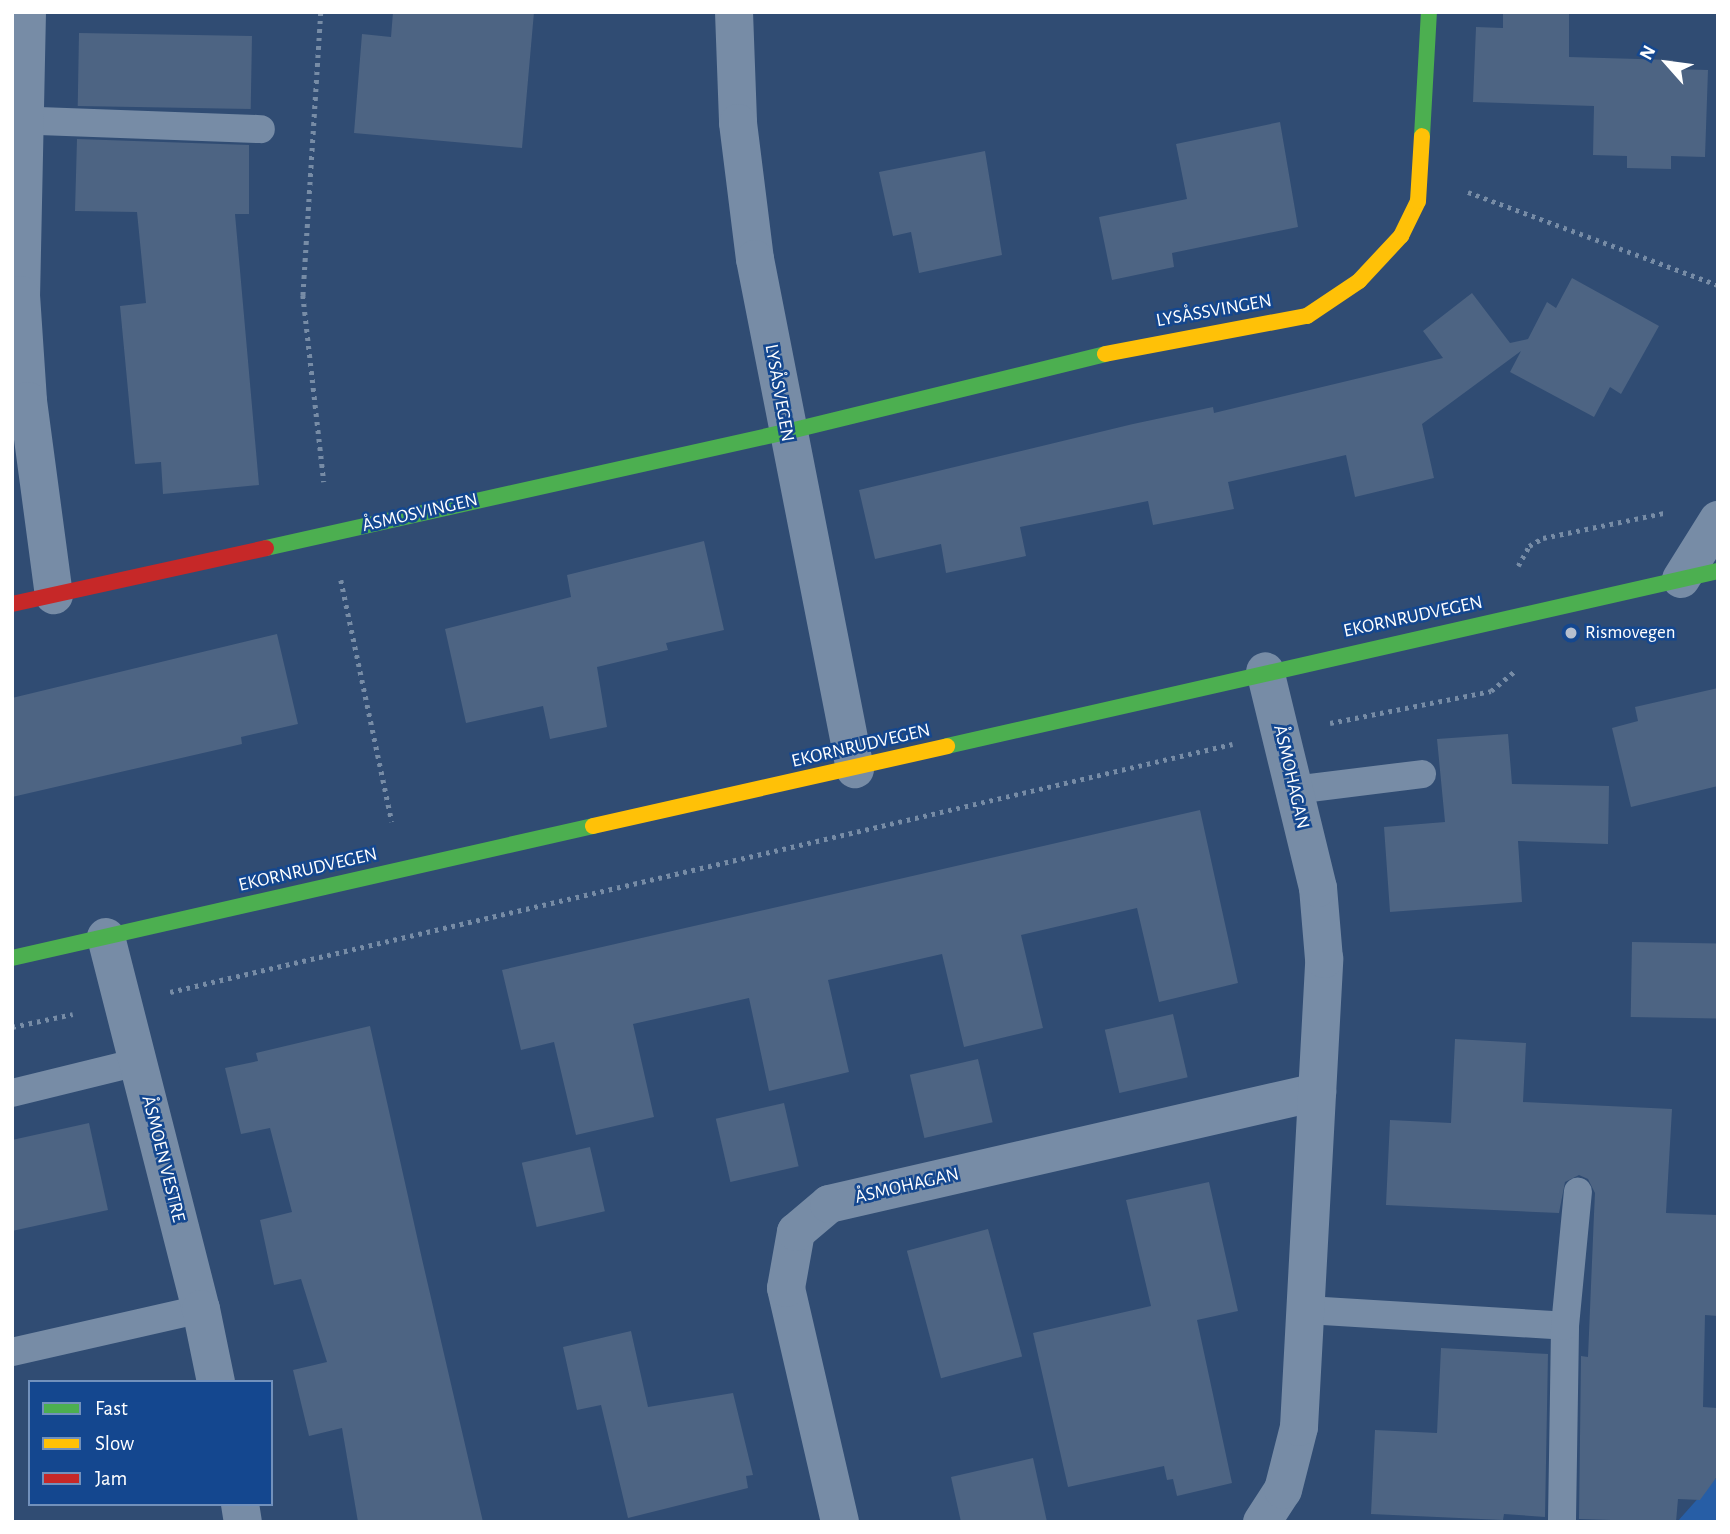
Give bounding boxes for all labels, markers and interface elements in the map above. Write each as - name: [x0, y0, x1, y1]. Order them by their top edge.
- north arrow: [1632, 28, 1702, 98]
- text: N: [1637, 43, 1660, 63]
- street label: LYSÅSSVINGEN: [1154, 290, 1274, 332]
- street label: LYSÅSVEGEN: [759, 342, 799, 444]
- street label: ÅSMOSVINGEN: [360, 489, 480, 537]
- street label: EKORNRUDVEGEN: [1341, 591, 1485, 643]
- place label: Rismovegen: [1585, 622, 1676, 644]
- marker: Rismovegen: [1563, 625, 1579, 641]
- street label: EKORNRUDVEGEN: [789, 719, 933, 773]
- street label: ÅSMOHAGAN: [1268, 723, 1314, 831]
- street label: EKORNRUDVEGEN: [236, 843, 380, 897]
- street label: ÅSMOEN VESTRE: [136, 1093, 190, 1225]
- street label: ÅSMOHAGAN: [853, 1163, 961, 1209]
- legend: [28, 1380, 273, 1506]
- text: Fast: [95, 1398, 128, 1419]
- text: Slow: [95, 1433, 134, 1454]
- text: Jam: [95, 1468, 127, 1489]

